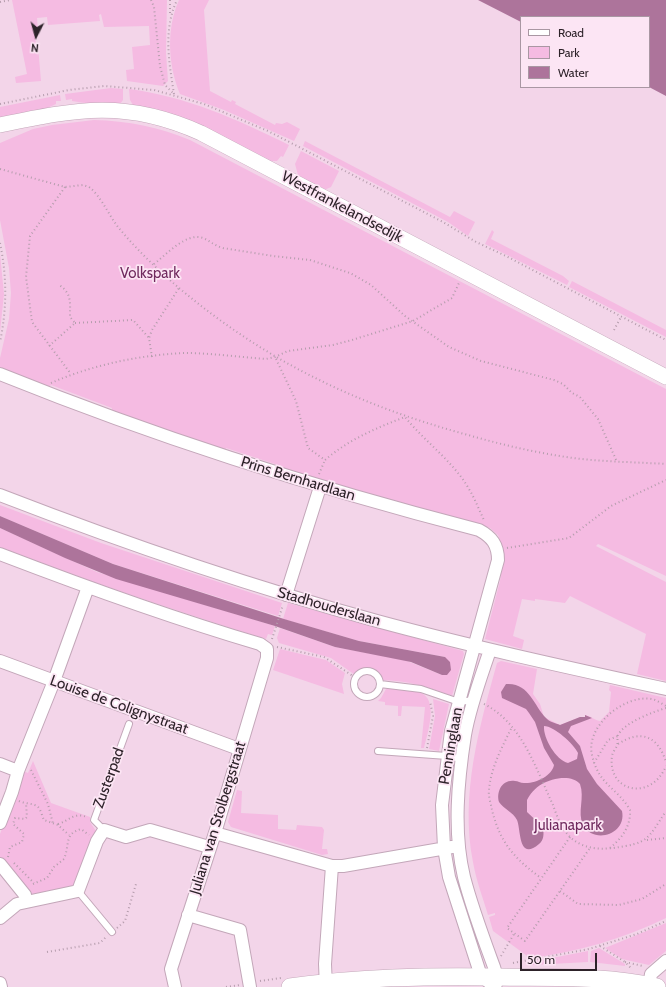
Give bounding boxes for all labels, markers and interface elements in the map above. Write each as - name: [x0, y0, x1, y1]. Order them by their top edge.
- north arrow: [16, 16, 56, 56]
- legend: [520, 16, 650, 88]
- text: Road: [558, 25, 584, 40]
- text: N: [30, 41, 39, 55]
- text: Park: [558, 45, 580, 60]
- text: Water: [558, 65, 588, 80]
- street label: Westfrankelandsedijk: [278, 167, 406, 247]
- park label: Volkspark: [120, 265, 180, 283]
- street label: Prins Bernhardlaan: [239, 453, 357, 505]
- street label: Stadhouderslaan: [275, 584, 383, 630]
- street label: Louise de Colignystraat: [47, 672, 191, 738]
- street label: Penninglaan: [435, 706, 467, 786]
- street label: Juliana van Stolbergstraat: [186, 739, 250, 897]
- street label: Zusterpad: [90, 745, 128, 811]
- park label: Julianapark: [534, 817, 602, 835]
- scale bar: [522, 945, 599, 971]
- text: 50 m: [527, 952, 555, 967]

